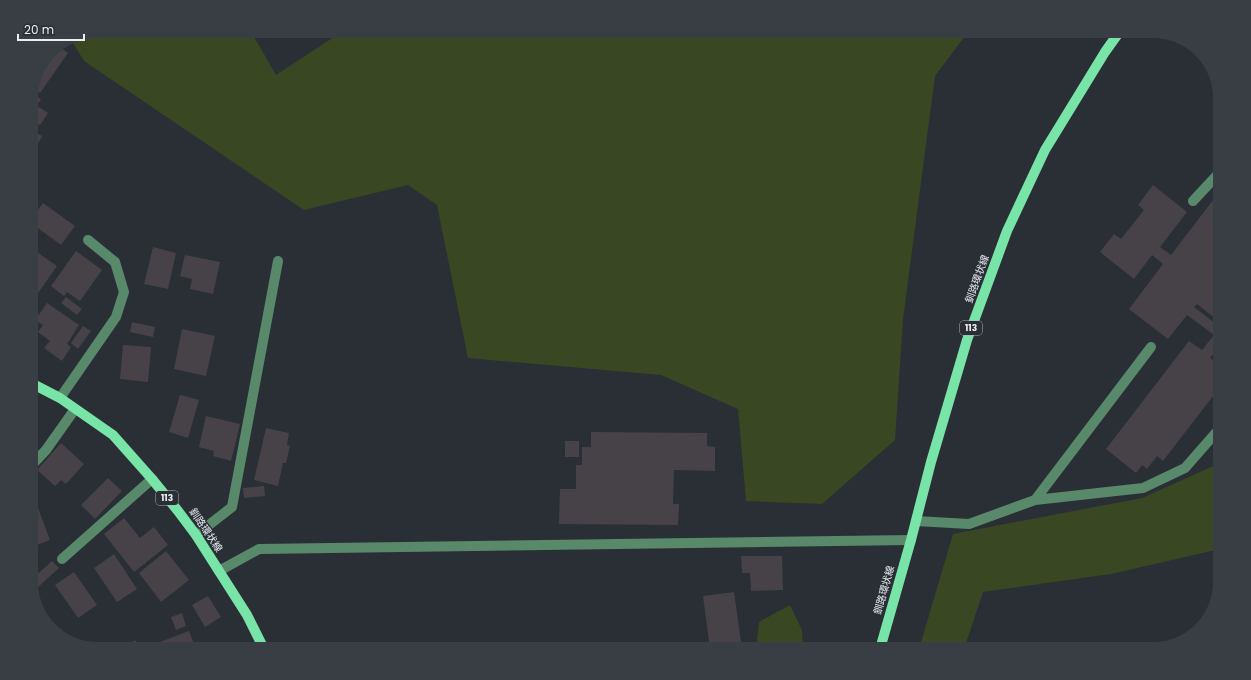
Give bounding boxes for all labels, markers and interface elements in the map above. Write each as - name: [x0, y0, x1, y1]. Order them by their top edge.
- scale bar: [18, 16, 84, 42]
- text: 20 m: [24, 21, 54, 38]
- street label: 釧路環状線: [961, 253, 993, 305]
- road number: 113: [960, 321, 982, 335]
- road number: 113: [156, 491, 178, 505]
- street label: 釧路環状線: [186, 505, 226, 555]
- street label: 釧路環状線: [870, 564, 898, 616]

